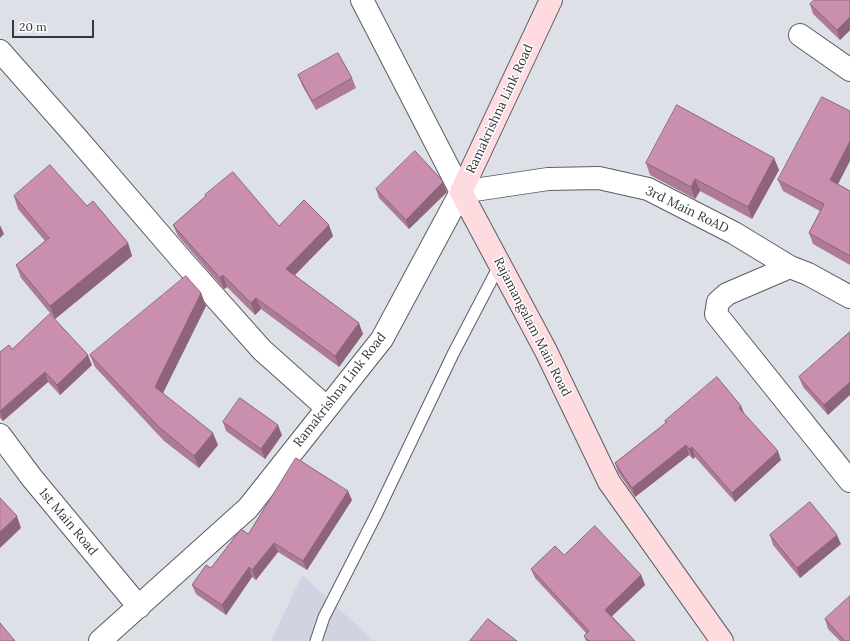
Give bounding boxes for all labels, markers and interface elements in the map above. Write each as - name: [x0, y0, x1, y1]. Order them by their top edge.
- scale bar: [14, 12, 96, 38]
- text: 20 m: [19, 19, 47, 34]
- street label: Ramakrishna Link Road: [463, 42, 537, 176]
- street label: 3rd Main RoAD: [643, 183, 731, 237]
- street label: Rajamangalam Main Road: [490, 255, 574, 399]
- street label: Ramakrishna Link Road: [290, 330, 390, 450]
- street label: 1st Main Road: [35, 485, 101, 559]

